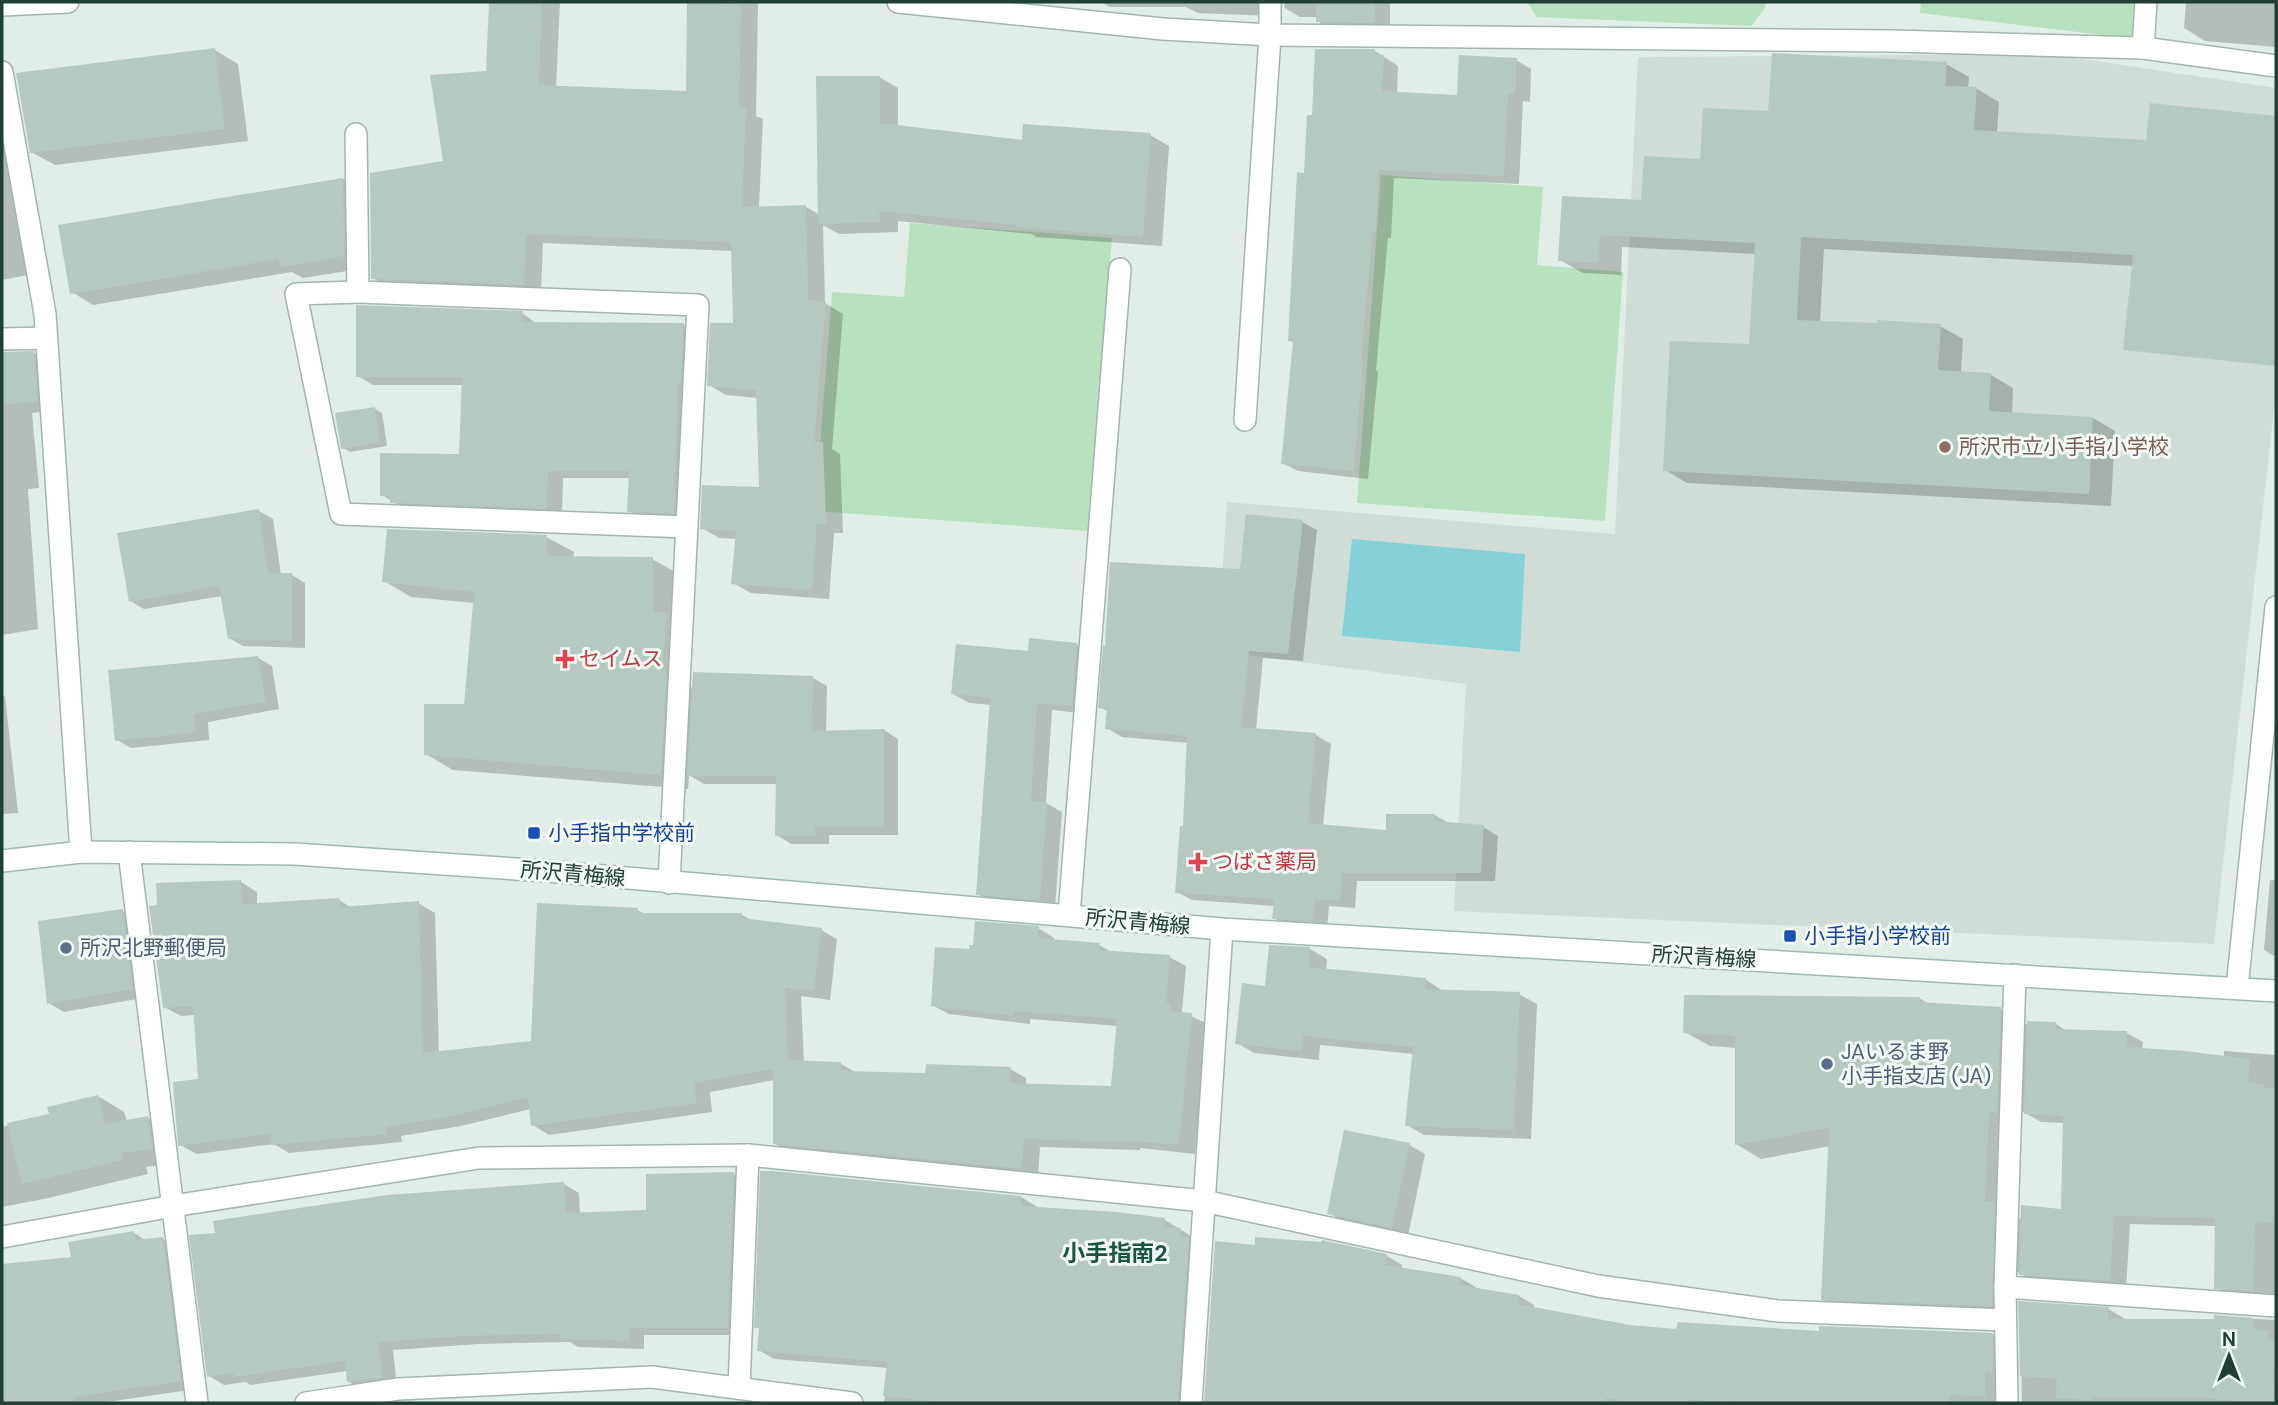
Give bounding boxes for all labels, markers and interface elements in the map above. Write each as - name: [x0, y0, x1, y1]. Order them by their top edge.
- place label: 所沢市立小手指小学校: [1959, 433, 2169, 461]
- marker: 所沢市立小手指小学校: [1937, 439, 1953, 455]
- place label: セイムス: [579, 645, 663, 673]
- marker: セイムス: [557, 651, 573, 667]
- place label: 小手指中学校前: [548, 819, 695, 847]
- marker: 小手指中学校前: [526, 825, 542, 841]
- place label: つばさ薬局: [1212, 848, 1317, 876]
- marker: つばさ薬局: [1190, 854, 1206, 870]
- street label: 所沢青梅線: [519, 855, 627, 893]
- street label: 所沢青梅線: [1084, 903, 1192, 941]
- place label: 小手指小学校前: [1804, 922, 1951, 950]
- marker: 小手指小学校前: [1782, 928, 1798, 944]
- place label: 所沢北野郵便局: [80, 934, 227, 962]
- marker: 所沢北野郵便局: [58, 940, 74, 956]
- street label: 所沢青梅線: [1651, 940, 1757, 974]
- place label: JAいるま野 小手指支店 (JA): [1841, 1038, 1991, 1090]
- marker: JAいるま野 小手指支店 (JA): [1819, 1056, 1835, 1072]
- district label: 小手指南2: [1062, 1238, 1168, 1268]
- north arrow: [2194, 1321, 2264, 1391]
- text: N: [2222, 1327, 2236, 1352]

